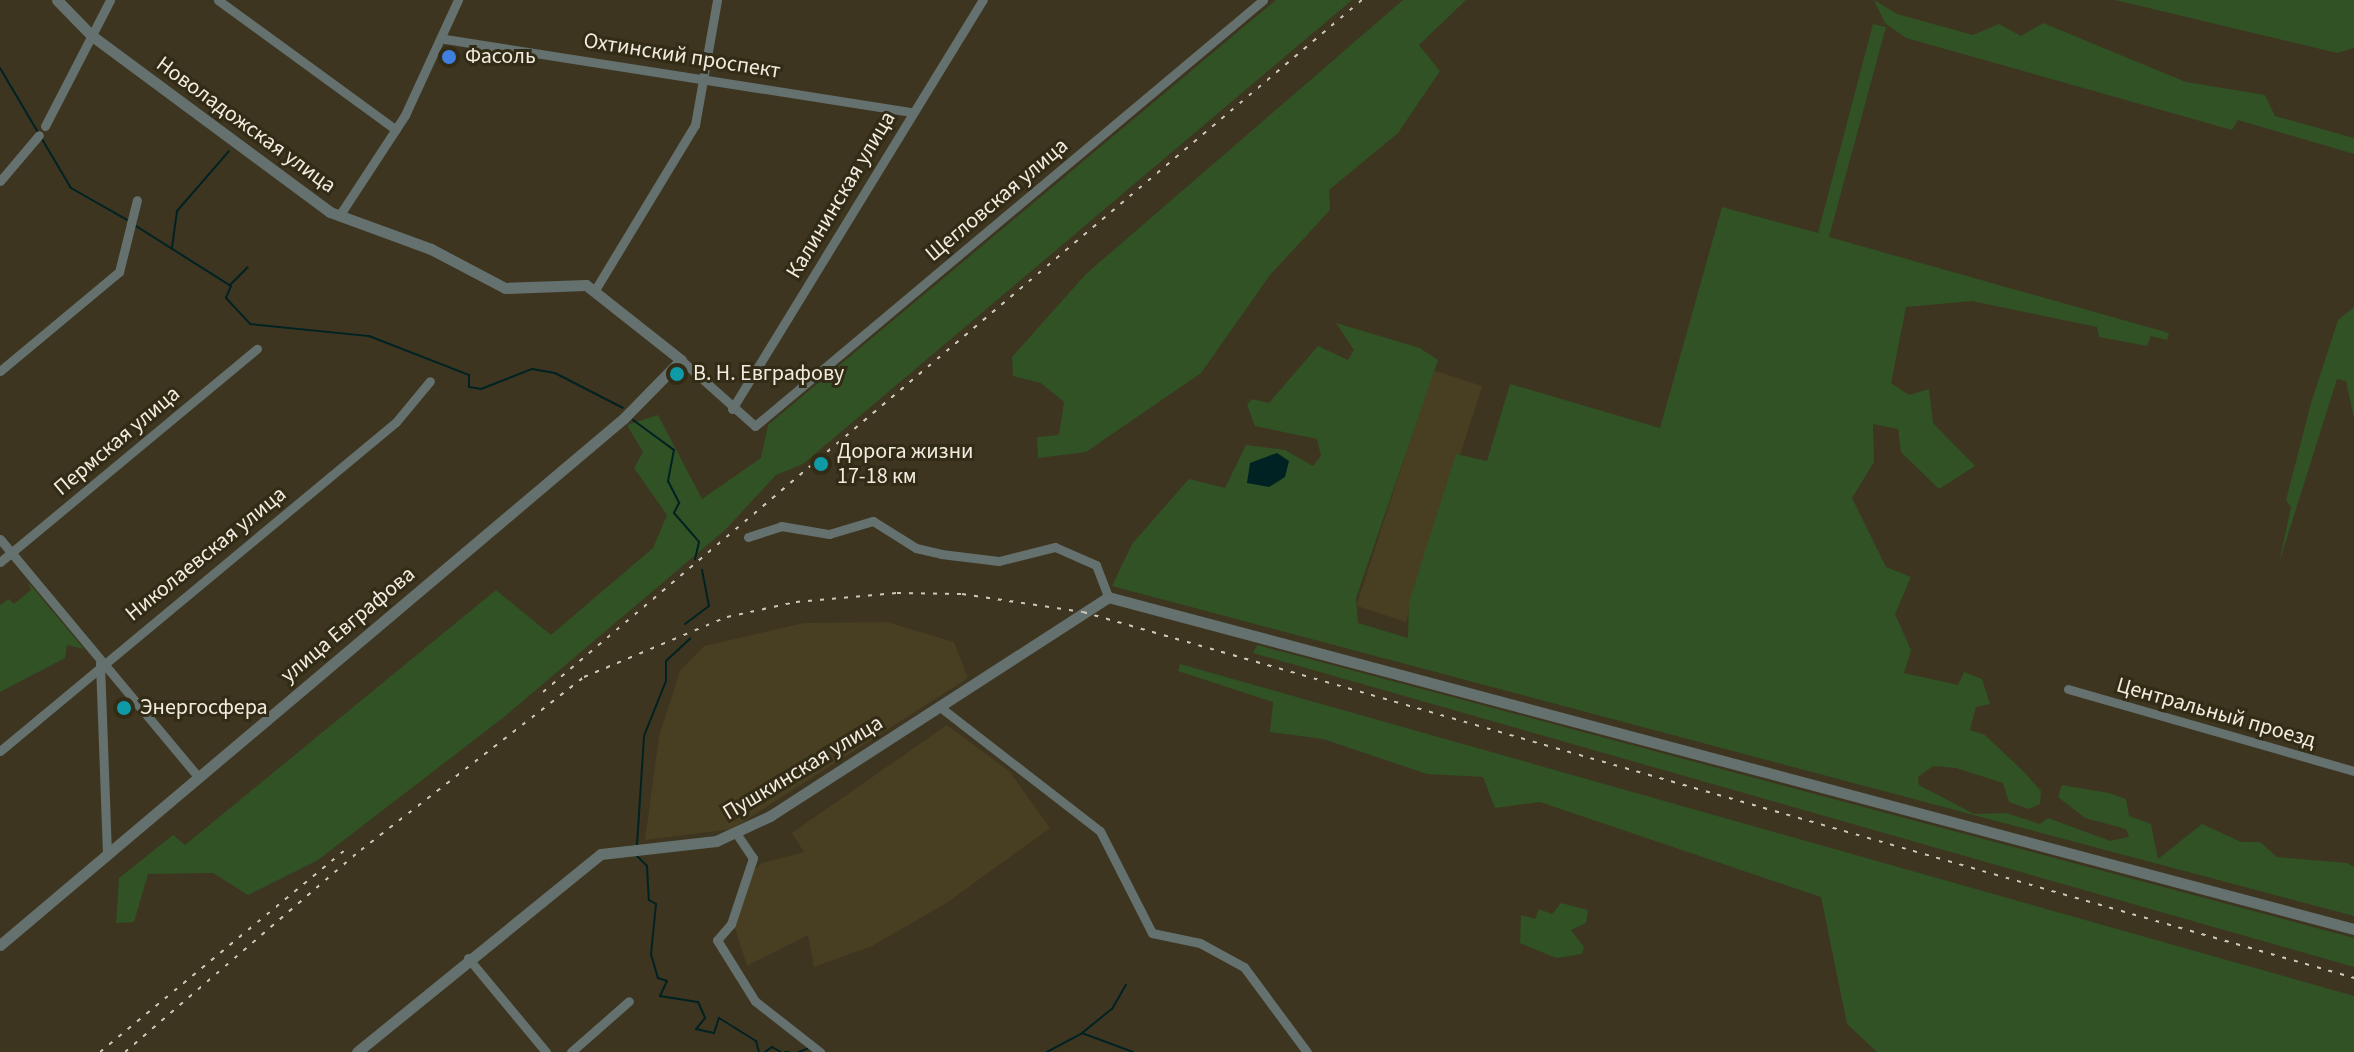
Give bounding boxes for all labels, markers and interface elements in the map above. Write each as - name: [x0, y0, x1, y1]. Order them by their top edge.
- street label: Охтинский проспект: [582, 27, 782, 85]
- place label: Фасоль: [465, 44, 536, 70]
- marker: Фасоль: [440, 48, 458, 66]
- street label: Новоладожская улица: [151, 51, 341, 199]
- street label: Калининская улица: [781, 107, 901, 283]
- street label: Щегловская улица: [920, 133, 1074, 267]
- place label: В. Н. Евграфову: [693, 361, 844, 387]
- marker: В. Н. Евграфову: [668, 365, 686, 383]
- street label: Пермская улица: [49, 381, 185, 501]
- place label: Дорога жизни 17-18 км: [837, 438, 973, 490]
- marker: Дорога жизни 17-18 км: [812, 455, 830, 473]
- street label: Николаевская улица: [120, 481, 292, 627]
- street label: улица Евграфова: [275, 561, 421, 689]
- street label: Центральный проезд: [2113, 672, 2319, 754]
- place label: Энергосфера: [140, 695, 268, 721]
- marker: Энергосфера: [115, 699, 133, 717]
- street label: Пушкинская улица: [718, 710, 888, 826]

